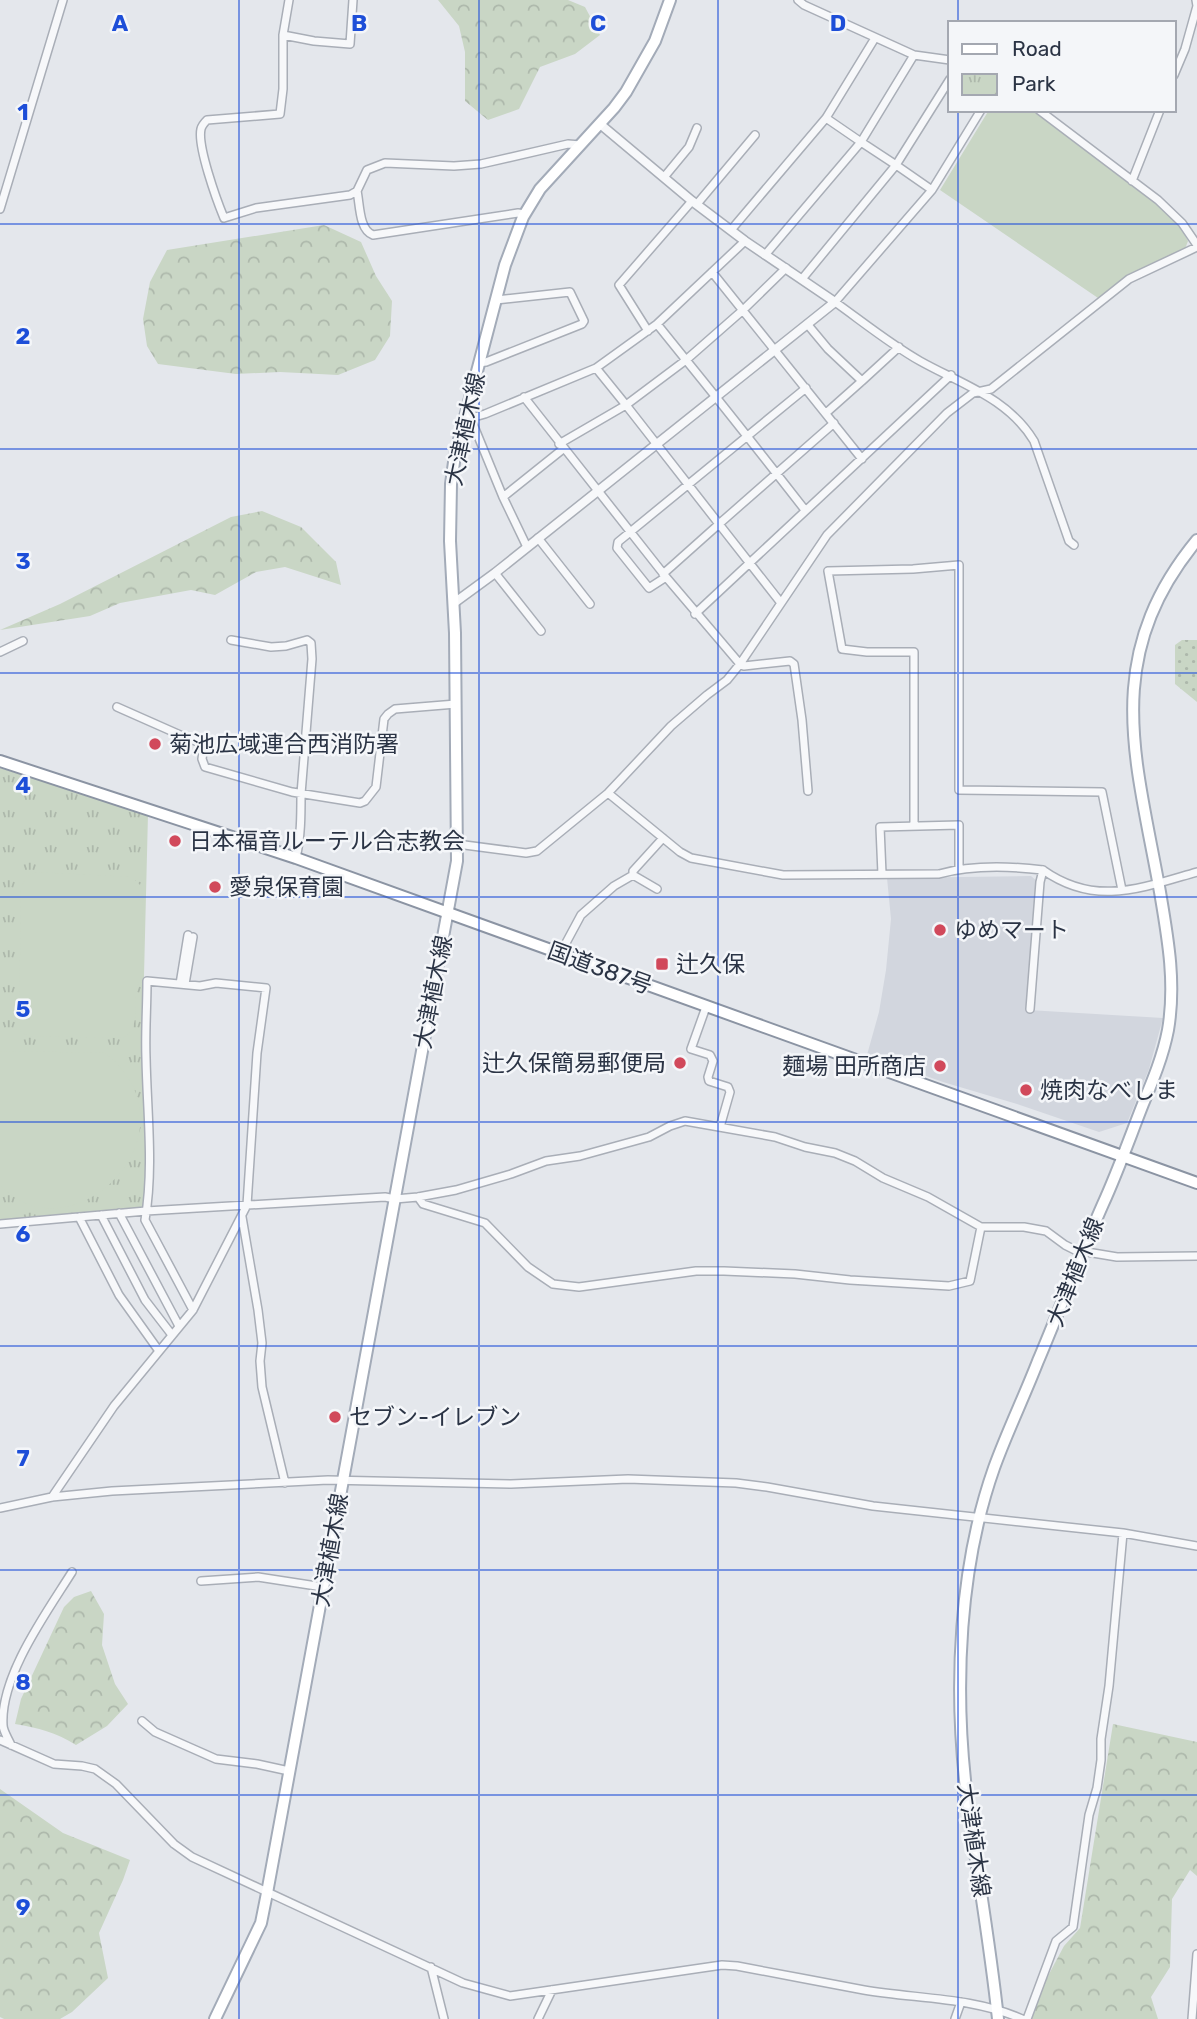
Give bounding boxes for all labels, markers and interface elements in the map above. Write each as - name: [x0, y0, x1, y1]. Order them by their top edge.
- text: A: [112, 9, 129, 37]
- text: B: [351, 9, 367, 37]
- text: C: [590, 9, 606, 37]
- text: D: [830, 9, 846, 37]
- legend: [948, 21, 1176, 112]
- text: Road: [1012, 36, 1062, 61]
- text: Park: [1012, 71, 1056, 96]
- text: 1: [17, 98, 29, 126]
- text: 2: [16, 322, 30, 350]
- street label: 大津植木線: [439, 370, 491, 488]
- text: 3: [15, 547, 31, 575]
- place label: 菊池広域連合西消防署: [169, 730, 399, 758]
- marker: 菊池広域連合西消防署: [147, 736, 163, 752]
- text: 4: [15, 771, 31, 799]
- place label: 日本福音ルーテル合志教会: [189, 827, 465, 855]
- marker: 日本福音ルーテル合志教会: [167, 833, 183, 849]
- place label: 愛泉保育園: [229, 873, 344, 901]
- marker: 愛泉保育園: [207, 879, 223, 895]
- place label: ゆめマート: [954, 916, 1069, 944]
- marker: ゆめマート: [932, 922, 948, 938]
- street label: 大津植木線: [408, 933, 458, 1051]
- street label: 国道387号: [544, 936, 656, 1000]
- place label: 辻久保: [676, 950, 745, 978]
- marker: 辻久保: [654, 956, 670, 972]
- text: 5: [16, 995, 31, 1023]
- place label: 辻久保簡易郵便局: [482, 1049, 666, 1077]
- place label: 麺場 田所商店: [782, 1052, 926, 1080]
- marker: 辻久保簡易郵便局: [672, 1055, 688, 1071]
- marker: 麺場 田所商店: [932, 1058, 948, 1074]
- place label: 焼肉なべしま: [1040, 1076, 1178, 1104]
- marker: 焼肉なべしま: [1018, 1082, 1034, 1098]
- street label: 大津植木線: [1040, 1213, 1110, 1331]
- text: 6: [16, 1220, 31, 1248]
- place label: セブン-イレブン: [349, 1403, 521, 1431]
- marker: セブン-イレブン: [327, 1409, 343, 1425]
- text: 7: [16, 1444, 30, 1472]
- street label: 大津植木線: [306, 1491, 354, 1609]
- text: 8: [15, 1668, 31, 1696]
- street label: 大津植木線: [952, 1781, 996, 1899]
- text: 9: [16, 1893, 30, 1921]

